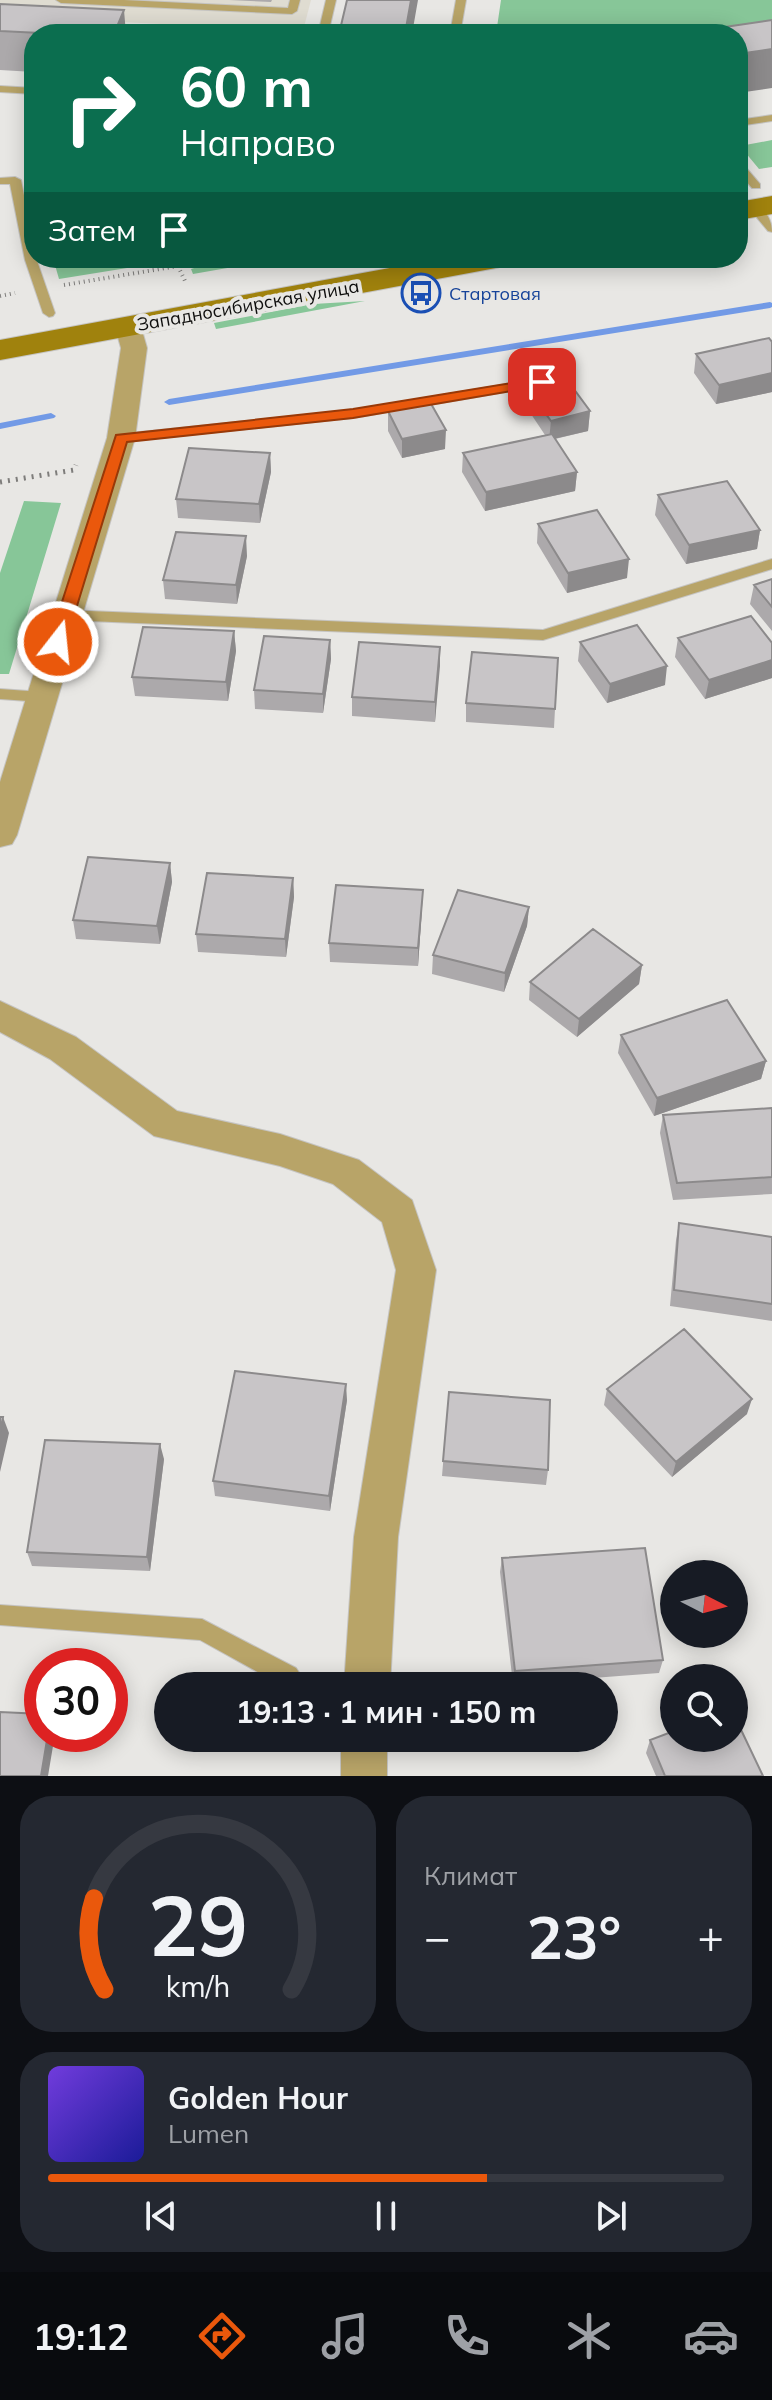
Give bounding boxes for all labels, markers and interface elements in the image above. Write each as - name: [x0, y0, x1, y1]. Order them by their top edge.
- text: 60 m: [180, 51, 313, 121]
- icon: right: [48, 56, 152, 160]
- text: Направо: [180, 120, 336, 165]
- icon: arrive: [152, 208, 196, 252]
- text: Затем: [48, 211, 136, 249]
- bus stop icon: Стартовая: [400, 272, 442, 314]
- street label: Западносибирская улица: [135, 274, 361, 336]
- place label: Стартовая: [449, 282, 541, 305]
- pin: [508, 348, 576, 416]
- icon: arrive: [520, 360, 564, 404]
- position arrow: [16, 600, 100, 684]
- north arrow: [660, 1560, 748, 1648]
- map controls: [660, 1560, 748, 1752]
- speed limit sign: 30: [24, 1648, 128, 1752]
- button: search: [660, 1664, 748, 1752]
- text: 19:13 · 1 мин · 150 m: [236, 1693, 536, 1731]
- text: Климат: [424, 1859, 517, 1892]
- text: 29: [148, 1872, 248, 1977]
- text: 23°: [527, 1899, 621, 1974]
- text: −: [424, 1909, 450, 1964]
- text: +: [698, 1909, 724, 1964]
- text: km/h: [166, 1968, 230, 2004]
- text: Golden Hour: [168, 2079, 348, 2117]
- text: Lumen: [168, 2117, 249, 2150]
- icon: previous: [139, 2194, 183, 2238]
- icon: pause: [364, 2194, 408, 2238]
- icon: next: [589, 2194, 633, 2238]
- icon: directions: [194, 2308, 250, 2364]
- icon: music: [317, 2308, 373, 2364]
- icon: phone: [439, 2308, 495, 2364]
- icon: climate: [561, 2308, 617, 2364]
- icon: car: [683, 2308, 739, 2364]
- text: 19:12: [33, 2314, 128, 2359]

